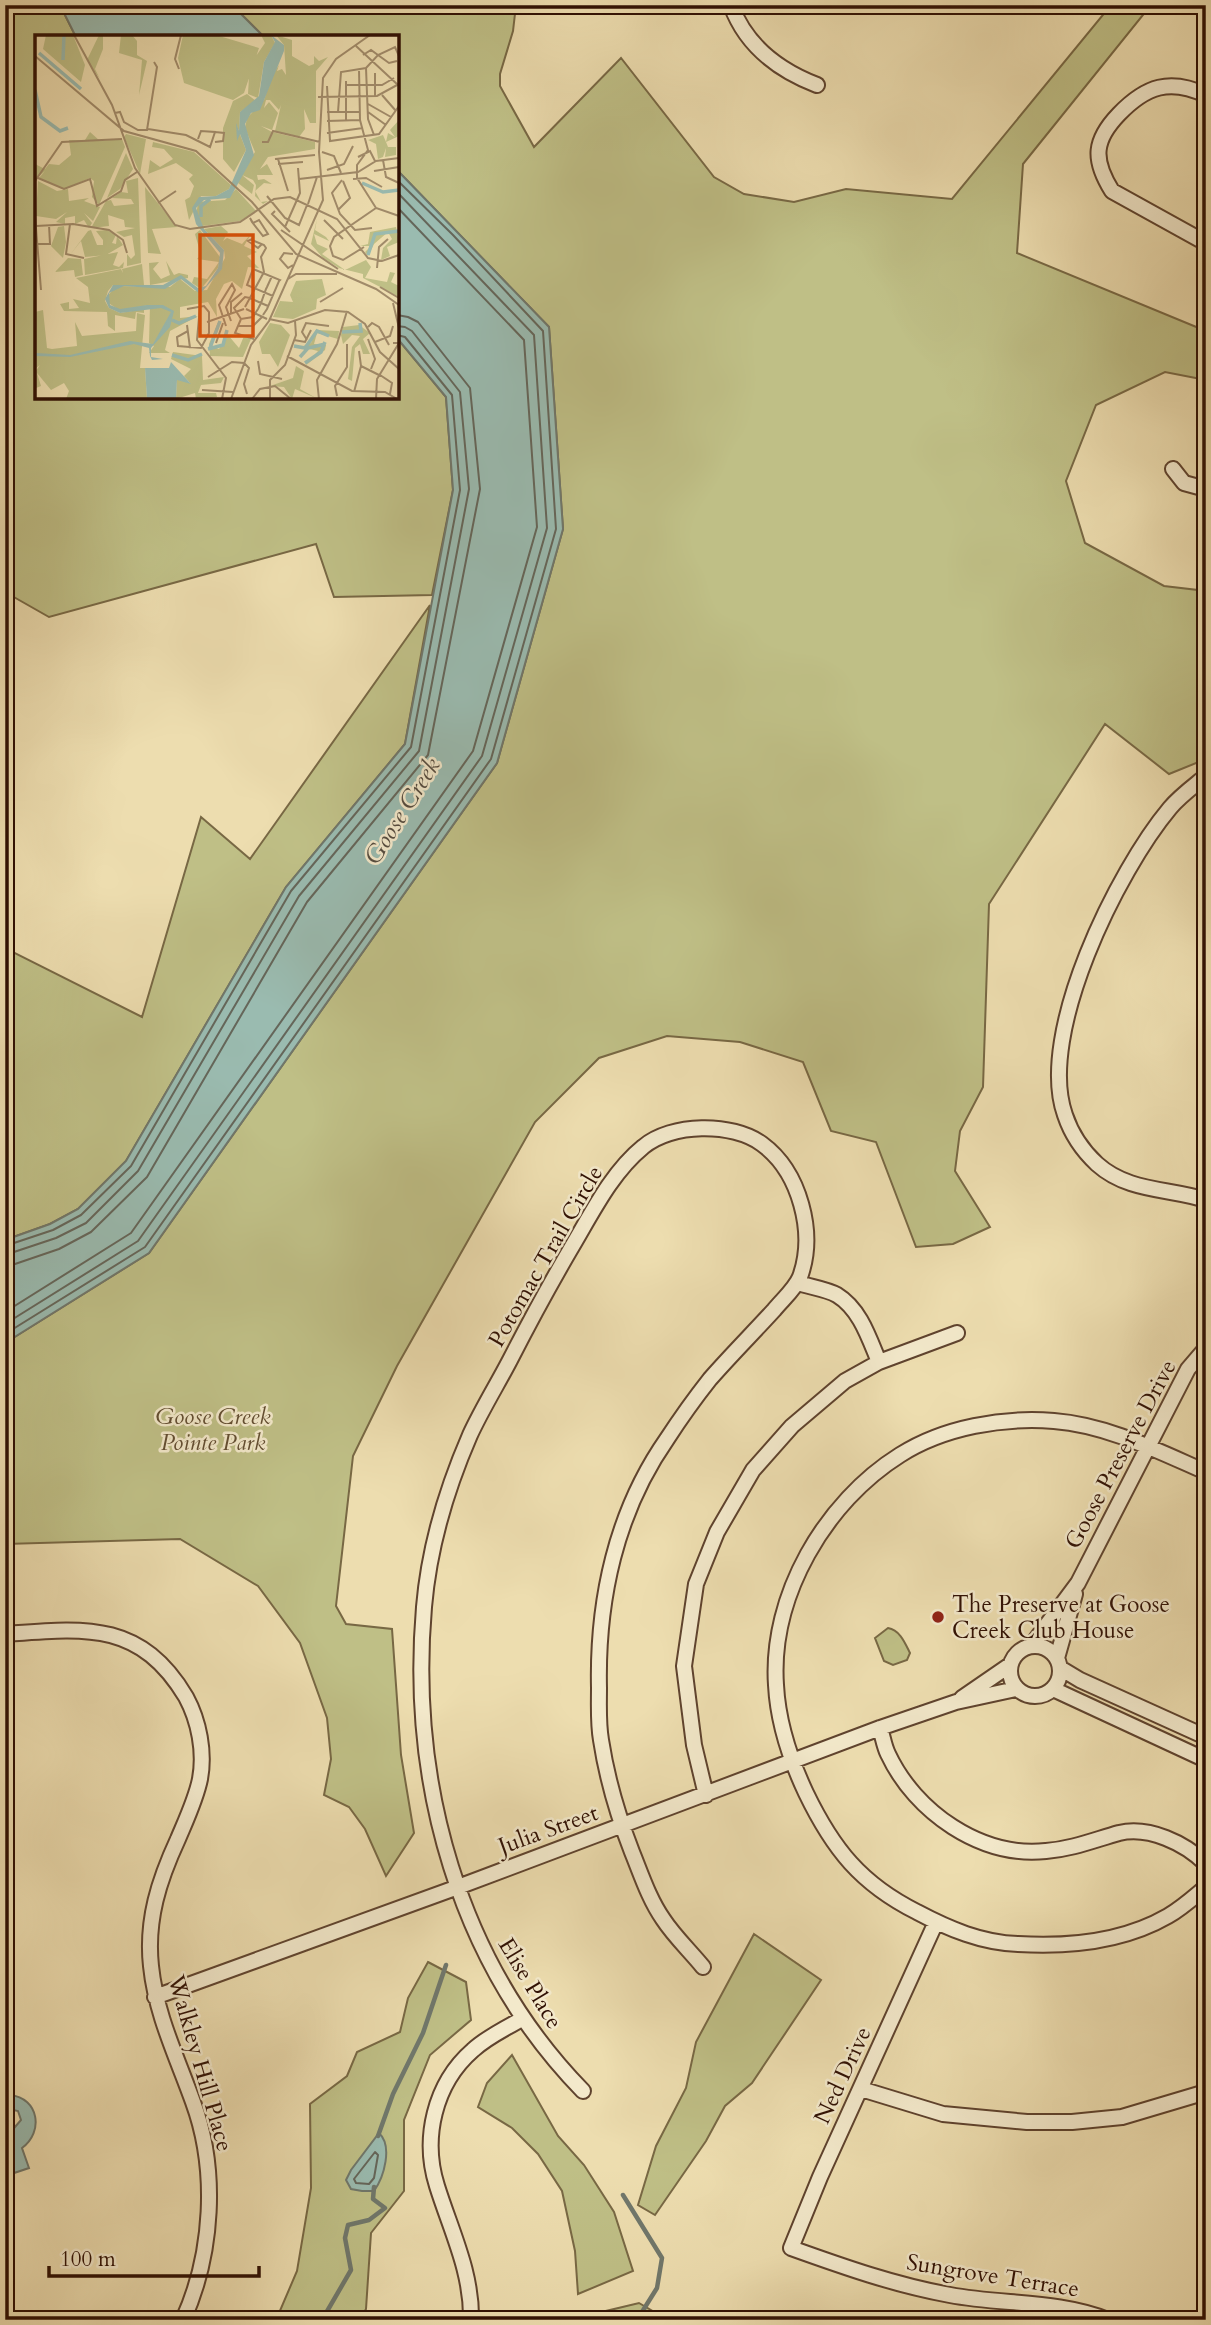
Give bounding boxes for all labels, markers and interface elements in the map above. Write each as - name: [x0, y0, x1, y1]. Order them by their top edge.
- inset map: [35, 35, 399, 399]
- water label: Goose Creek: [357, 751, 448, 871]
- street label: Potomac Trail Circle: [481, 1160, 610, 1353]
- street label: Goose Preserve Drive: [1057, 1354, 1183, 1554]
- park label: Goose Creek Pointe Park: [155, 1401, 271, 1458]
- place label: The Preserve at Goose Creek Club House: [952, 1589, 1170, 1646]
- marker: The Preserve at Goose Creek Club House: [930, 1609, 946, 1625]
- street label: Julia Street: [491, 1797, 602, 1863]
- street label: Elise Place: [491, 1932, 570, 2035]
- street label: Walkley Hill Place: [160, 1970, 241, 2155]
- street label: Ned Drive: [806, 2021, 879, 2129]
- scale bar: [49, 2234, 259, 2278]
- text: 100 m: [60, 2245, 116, 2274]
- street label: Sungrove Terrace: [904, 2247, 1081, 2304]

